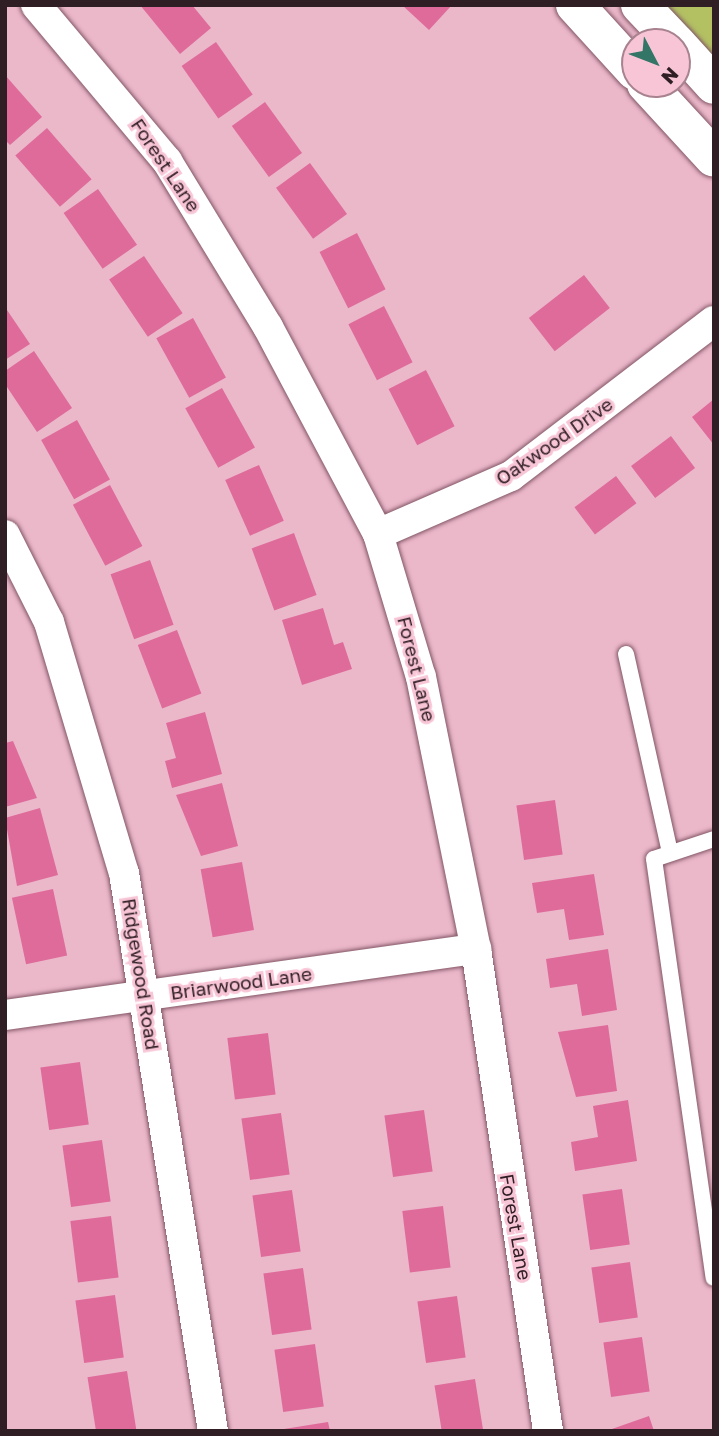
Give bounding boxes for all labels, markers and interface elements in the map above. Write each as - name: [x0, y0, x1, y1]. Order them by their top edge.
- north arrow: [621, 28, 691, 98]
- text: N: [657, 63, 684, 89]
- street label: Forest Lane: [126, 114, 206, 216]
- street label: Oakwood Drive: [491, 392, 617, 490]
- street label: Forest Lane: [393, 614, 441, 724]
- street label: Ridgewood Road: [118, 897, 164, 1051]
- street label: Briarwood Lane: [169, 962, 313, 1004]
- street label: Forest Lane: [495, 1172, 537, 1282]

